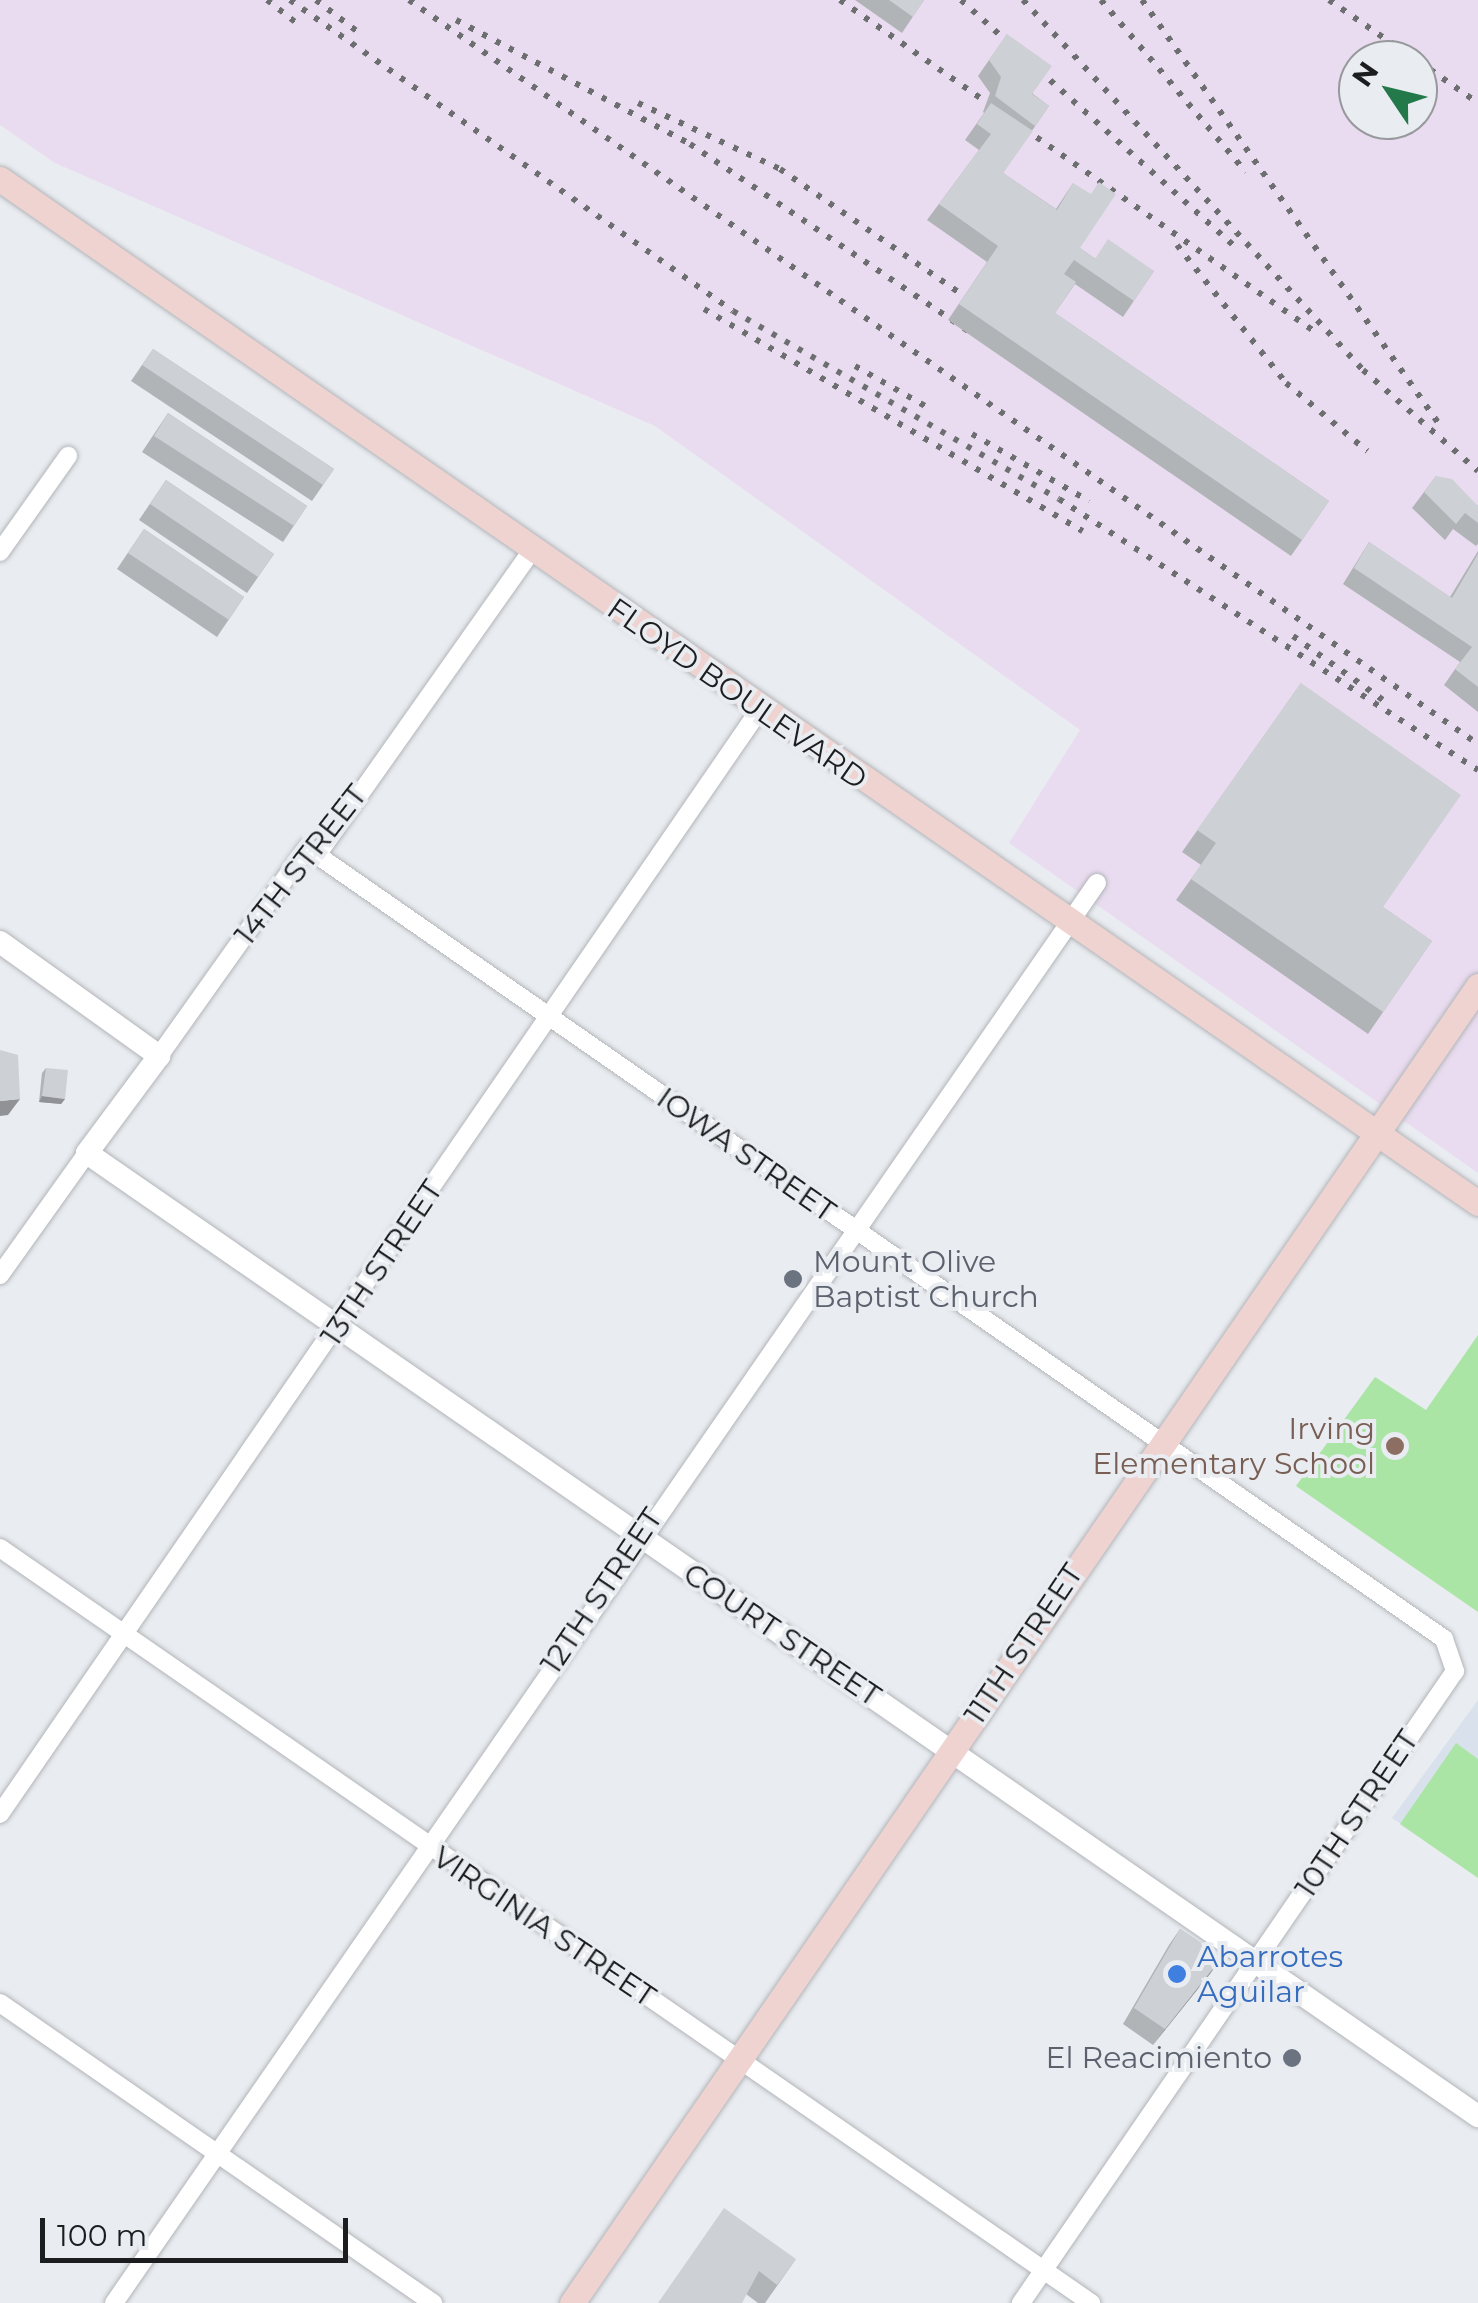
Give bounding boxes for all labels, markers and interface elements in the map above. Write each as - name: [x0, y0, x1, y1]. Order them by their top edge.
- north arrow: [1338, 40, 1438, 140]
- text: N: [1345, 55, 1385, 93]
- street label: FLOYD BOULEVARD: [600, 591, 874, 797]
- street label: 14TH STREET: [227, 778, 375, 952]
- street label: IOWA STREET: [650, 1080, 842, 1230]
- street label: 13TH STREET: [314, 1174, 450, 1352]
- place label: Mount Olive Baptist Church: [813, 1244, 1039, 1314]
- marker: Mount Olive Baptist Church: [782, 1268, 804, 1290]
- place label: Irving Elementary School: [1092, 1411, 1375, 1482]
- marker: Irving Elementary School: [1384, 1435, 1406, 1457]
- street label: 12TH STREET: [534, 1502, 670, 1680]
- street label: COURT STREET: [677, 1556, 887, 1714]
- street label: 11TH STREET: [957, 1557, 1091, 1731]
- street label: 10TH STREET: [1288, 1724, 1426, 1904]
- street label: VIRGINIA STREET: [426, 1839, 662, 2015]
- place label: Abarrotes Aguilar: [1197, 1939, 1343, 2010]
- marker: Abarrotes Aguilar: [1166, 1963, 1188, 1985]
- place label: El Reacimiento: [1045, 2040, 1272, 2076]
- marker: El Reacimiento: [1281, 2047, 1303, 2069]
- scale bar: [45, 2198, 352, 2260]
- text: 100 m: [57, 2217, 147, 2254]

